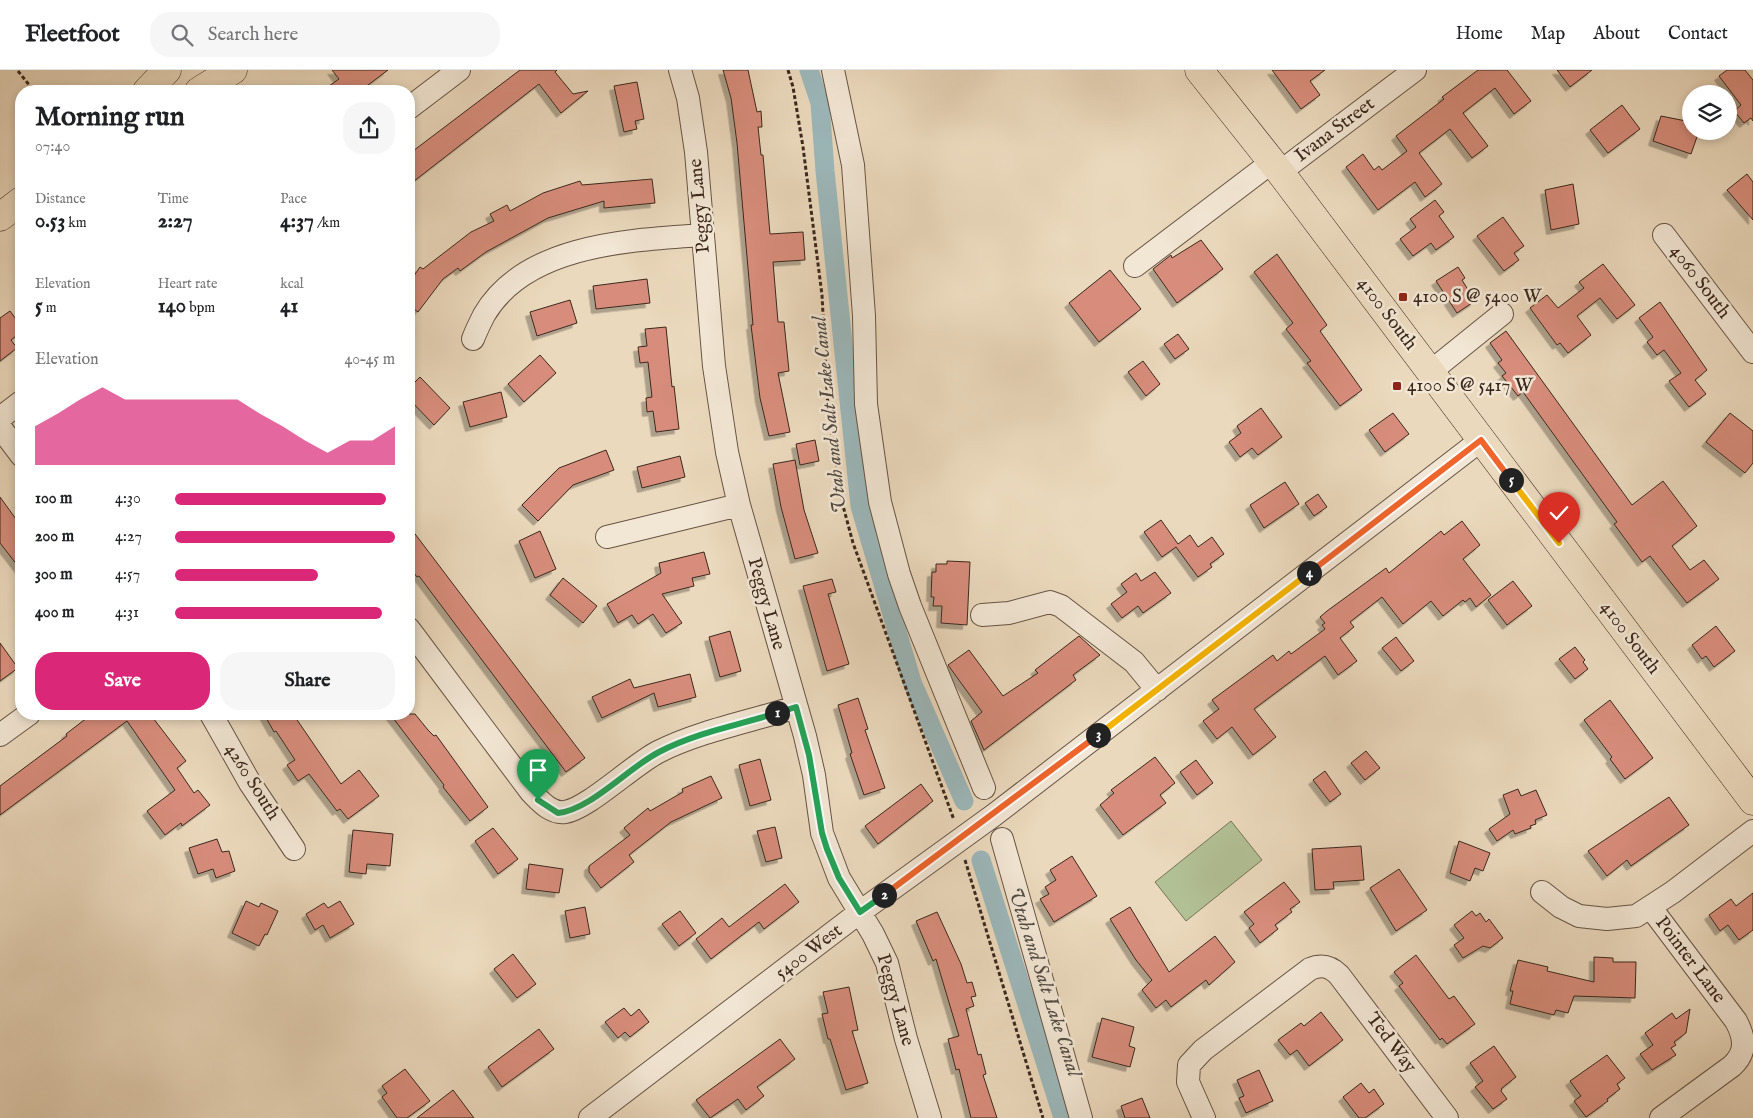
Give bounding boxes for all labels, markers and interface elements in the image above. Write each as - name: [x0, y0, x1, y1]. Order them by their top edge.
- search box: [150, 12, 500, 57]
- text: Fleetfoot: [25, 19, 120, 50]
- icon: search: [168, 21, 196, 49]
- text: Search here: [208, 23, 298, 47]
- text: Home: [1456, 23, 1503, 46]
- text: Map: [1531, 23, 1565, 46]
- text: About: [1593, 23, 1640, 46]
- text: Contact: [1668, 23, 1728, 46]
- map controls: [1682, 85, 1737, 140]
- button: layers: [1682, 85, 1737, 140]
- street label: Ivana Street: [1290, 92, 1380, 168]
- text: Morning run: [35, 100, 185, 135]
- button: share: [343, 102, 395, 154]
- text: 07:40: [35, 137, 70, 157]
- street label: Peggy Lane: [684, 157, 716, 254]
- text: Distance: [35, 190, 86, 208]
- text: Time: [158, 190, 189, 208]
- text: Pace: [280, 190, 307, 208]
- text: 0.53: [35, 208, 65, 235]
- text: 2:27: [158, 208, 193, 235]
- text: 4:37: [280, 208, 314, 235]
- text: km: [65, 214, 87, 232]
- text: /km: [314, 214, 340, 232]
- street label: 4060 South: [1664, 240, 1736, 324]
- street label: 4100 South: [1352, 273, 1422, 355]
- text: Elevation: [35, 275, 91, 293]
- text: Heart rate: [158, 275, 217, 293]
- text: kcal: [280, 275, 304, 293]
- place label: 4100 S @ 5400 W: [1413, 285, 1542, 309]
- marker: 4100 S @ 5400 W: [1397, 291, 1409, 303]
- text: 5: [35, 293, 43, 320]
- text: 140: [158, 293, 186, 320]
- text: 41: [280, 293, 298, 320]
- text: m: [43, 299, 56, 317]
- text: bpm: [186, 299, 215, 317]
- water label: Utah and Salt Lake Canal: [807, 313, 853, 515]
- text: Elevation: [35, 350, 98, 370]
- text: 40–45 m: [345, 350, 395, 370]
- place label: 4100 S @ 5417 W: [1407, 374, 1534, 398]
- marker: 4100 S @ 5417 W: [1391, 380, 1403, 392]
- pin: 5: [1498, 468, 1524, 492]
- text: 5: [1509, 471, 1514, 489]
- text: 100 m: [35, 489, 72, 509]
- text: 4:30: [115, 489, 141, 509]
- pin: [1538, 492, 1580, 543]
- icon: check: [1545, 499, 1573, 527]
- text: 200 m: [35, 527, 74, 547]
- text: 4:27: [115, 527, 142, 547]
- street label: Peggy Lane: [741, 555, 791, 653]
- pin: 4: [1296, 560, 1322, 586]
- text: 4: [1306, 564, 1313, 582]
- text: 300 m: [35, 565, 73, 585]
- text: 4:57: [115, 565, 140, 585]
- street label: 4100 South: [1595, 597, 1665, 679]
- text: 400 m: [35, 603, 74, 623]
- text: 4:31: [115, 603, 139, 623]
- button: Save: [35, 652, 210, 710]
- button: Share: [220, 652, 395, 710]
- pin: 1: [764, 700, 790, 726]
- text: 1: [775, 704, 780, 722]
- pin: 3: [1086, 722, 1110, 748]
- text: 3: [1096, 726, 1101, 744]
- street label: 4260 South: [219, 739, 285, 825]
- pin: [517, 749, 559, 800]
- icon: arrive: [524, 756, 552, 784]
- pin: 2: [872, 882, 896, 908]
- water label: Utah and Salt Lake Canal: [1002, 884, 1087, 1082]
- text: 2: [881, 886, 888, 904]
- street label: Pointer Lane: [1649, 912, 1731, 1009]
- street label: 5400 West: [771, 919, 848, 985]
- street label: Peggy Lane: [870, 951, 920, 1049]
- street label: Ted Way: [1361, 1008, 1422, 1078]

